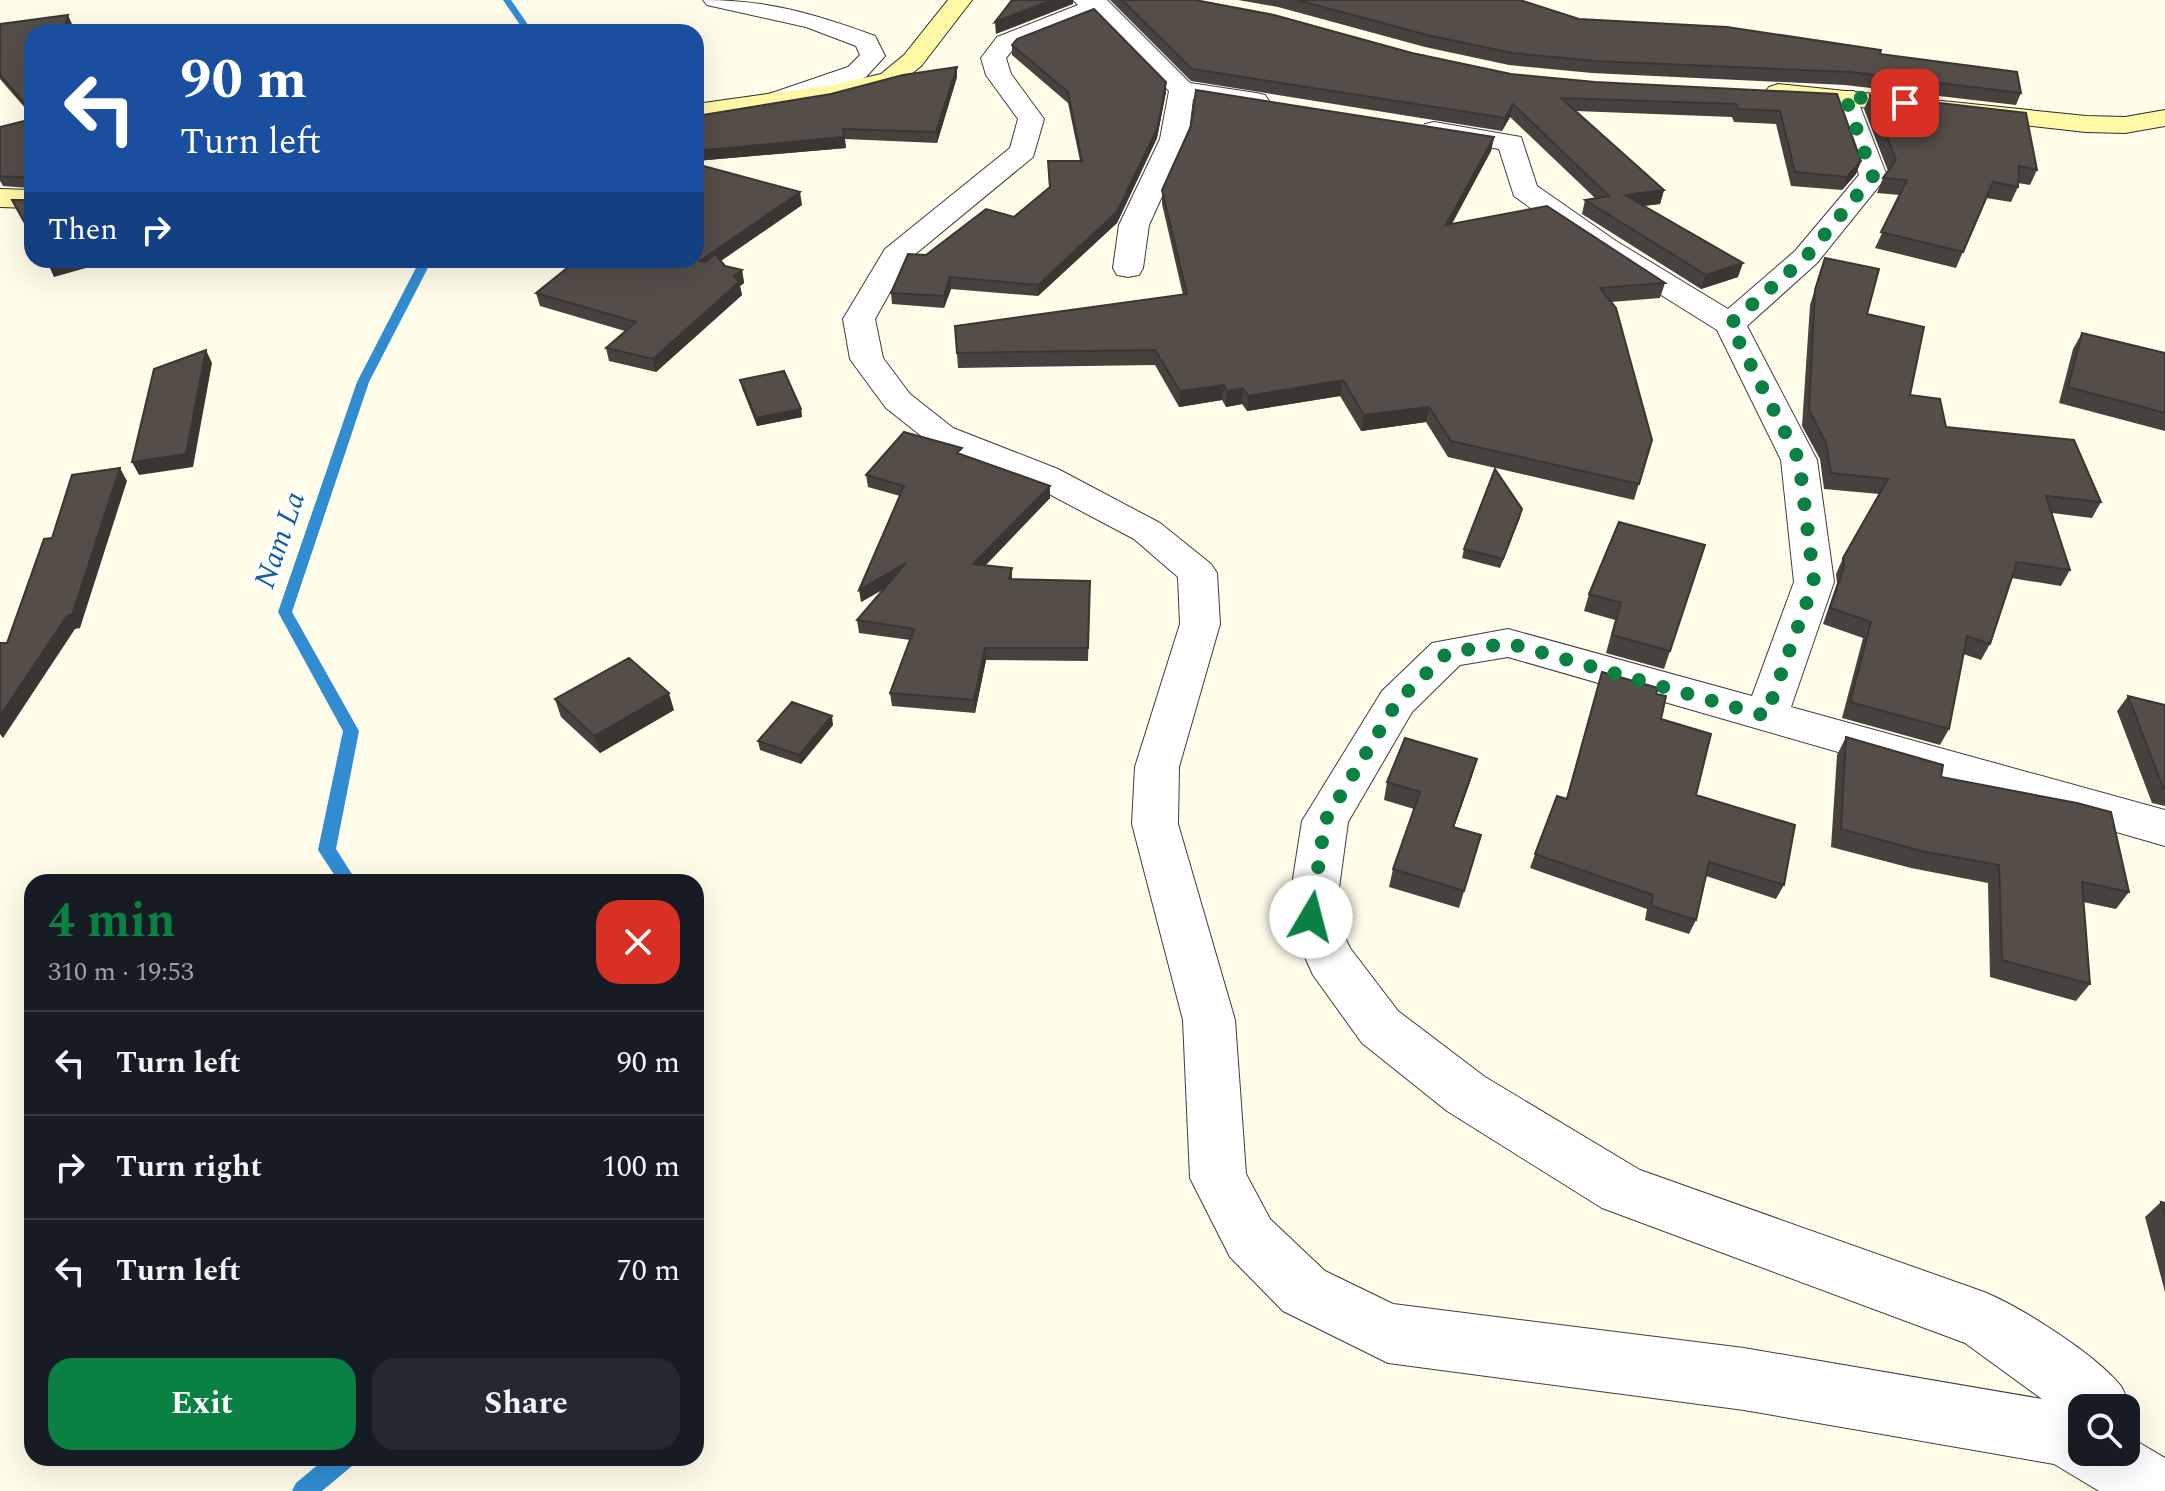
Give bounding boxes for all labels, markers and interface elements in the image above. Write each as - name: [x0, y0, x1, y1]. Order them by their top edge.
- text: 90 m: [180, 38, 307, 123]
- icon: left: [48, 56, 152, 160]
- pin: [1871, 69, 1939, 137]
- icon: arrive: [1883, 81, 1927, 125]
- text: Turn left: [180, 115, 321, 170]
- text: Then: [48, 207, 118, 253]
- icon: right: [134, 208, 178, 252]
- water label: Nam La: [242, 485, 318, 595]
- position arrow: [1269, 875, 1353, 959]
- text: 4 min: [48, 885, 176, 958]
- button: close: [596, 900, 680, 984]
- text: 310 m · 19:53: [48, 952, 194, 992]
- text: Turn left: [116, 1040, 241, 1086]
- text: 90 m: [617, 1040, 680, 1086]
- icon: left: [48, 1041, 92, 1085]
- text: Turn right: [116, 1144, 262, 1190]
- text: 100 m: [602, 1144, 680, 1190]
- icon: right: [48, 1145, 92, 1189]
- text: Turn left: [116, 1248, 241, 1294]
- text: 70 m: [617, 1248, 680, 1294]
- icon: left: [48, 1249, 92, 1293]
- button: Exit: [48, 1358, 356, 1450]
- button: Share: [372, 1358, 680, 1450]
- map controls: [2068, 1394, 2140, 1466]
- button: search: [2068, 1394, 2140, 1466]

